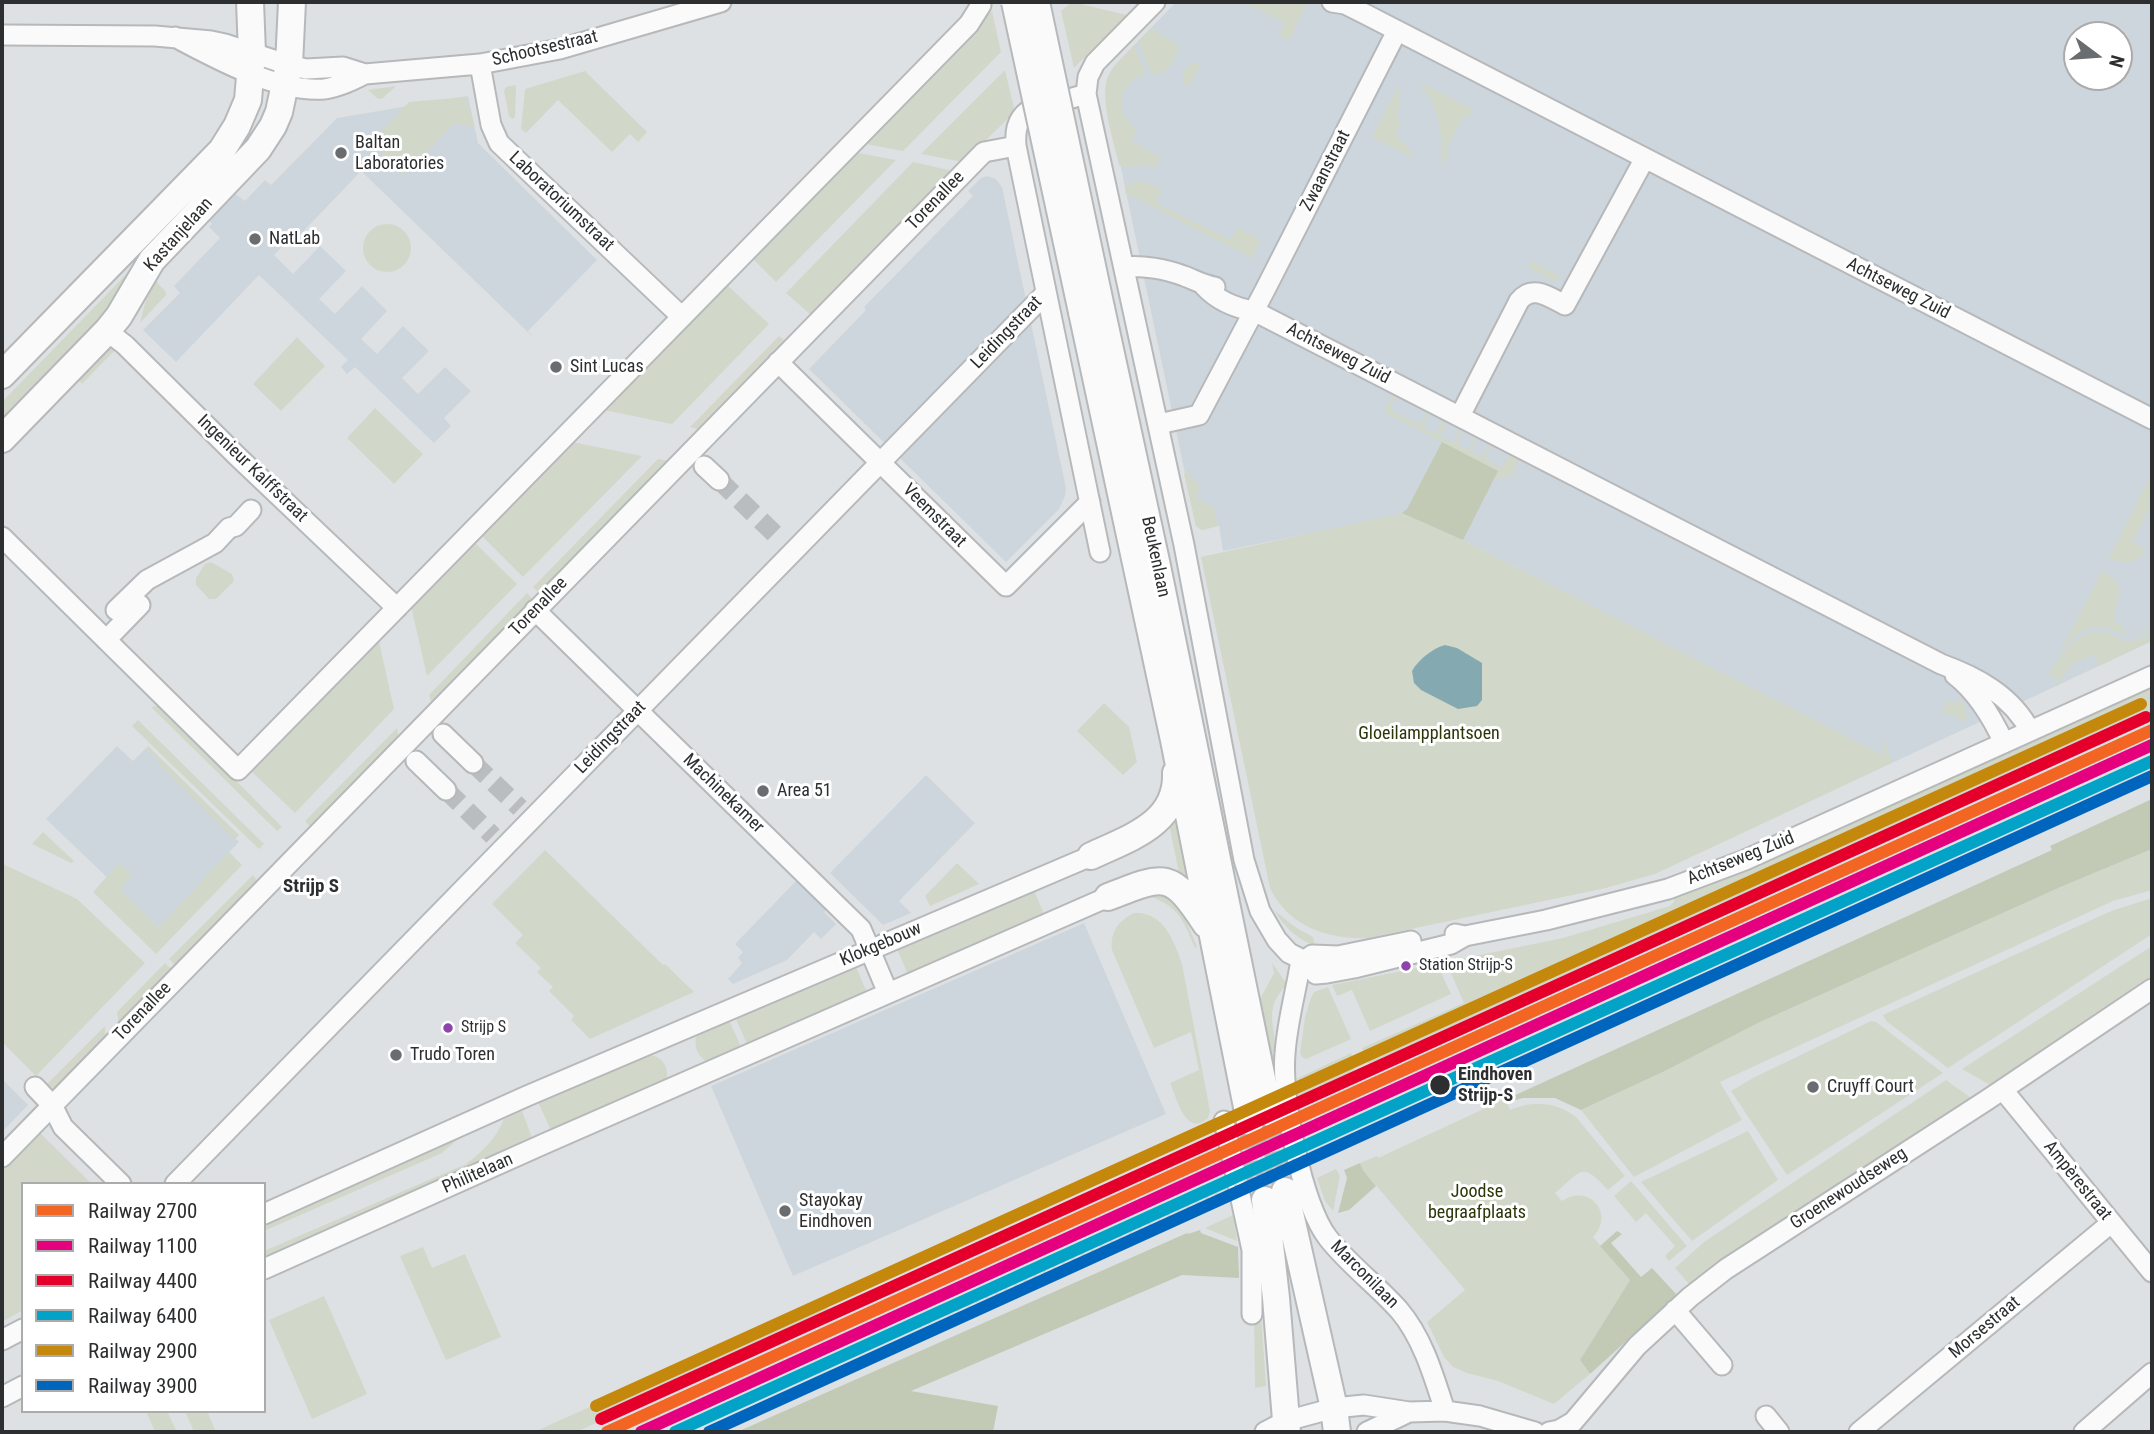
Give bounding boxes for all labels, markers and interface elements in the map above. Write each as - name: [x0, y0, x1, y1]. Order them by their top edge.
- north arrow: [2063, 21, 2133, 91]
- street label: Schootsestraat: [490, 26, 600, 72]
- text: N: [2104, 53, 2129, 70]
- street label: Zwaanstraat: [1296, 127, 1356, 215]
- place label: Baltan Laboratories: [355, 132, 444, 174]
- marker: Baltan Laboratories: [333, 145, 349, 161]
- street label: Laboratoriumstraat: [504, 148, 618, 256]
- street label: Torenallee: [903, 167, 969, 235]
- street label: Kastanjelaan: [140, 194, 218, 276]
- place label: NatLab: [269, 228, 320, 250]
- marker: NatLab: [247, 231, 263, 247]
- street label: Achtseweg Zuid: [1843, 254, 1953, 324]
- street label: Leidingstraat: [967, 292, 1047, 374]
- street label: Achtseweg Zuid: [1283, 319, 1393, 389]
- place label: Sint Lucas: [570, 356, 644, 378]
- marker: Sint Lucas: [548, 359, 564, 375]
- street label: Ingenieur Kalffstraat: [192, 411, 312, 527]
- street label: Veemstraat: [898, 480, 970, 552]
- street label: Beukenlaan: [1136, 515, 1174, 599]
- street label: Torenallee: [506, 573, 572, 641]
- street label: Leidingstraat: [571, 697, 651, 779]
- park label: Gloeilampplantsoen: [1358, 723, 1500, 745]
- street label: Machinekamer: [678, 750, 768, 838]
- place label: Area 51: [777, 780, 832, 802]
- marker: Area 51: [755, 783, 771, 799]
- street label: Achtseweg Zuid: [1684, 828, 1798, 890]
- district label: Strijp S: [283, 876, 339, 898]
- street label: Klokgebouw: [837, 918, 925, 972]
- place label: Station Strijp-S: [1419, 956, 1513, 976]
- marker: Station Strijp-S: [1399, 959, 1413, 973]
- street label: Torenallee: [110, 978, 176, 1046]
- place label: Strijp S: [461, 1018, 506, 1038]
- marker: Strijp S: [441, 1021, 455, 1035]
- place label: Trudo Toren: [410, 1044, 495, 1066]
- marker: Trudo Toren: [388, 1047, 404, 1063]
- place label: Eindhoven Strijp-S: [1458, 1064, 1532, 1106]
- marker: Eindhoven Strijp-S: [1428, 1073, 1452, 1097]
- place label: Cruyff Court: [1827, 1076, 1914, 1098]
- marker: Cruyff Court: [1805, 1079, 1821, 1095]
- street label: Ampèrestraat: [2038, 1137, 2116, 1225]
- street label: Groenewoudseweg: [1787, 1143, 1911, 1235]
- street label: Philitelaan: [439, 1149, 517, 1199]
- park label: Joodse begraafplaats: [1428, 1181, 1526, 1224]
- legend: [21, 1182, 266, 1413]
- place label: Stayokay Eindhoven: [799, 1190, 872, 1232]
- text: Railway 2700: [88, 1199, 197, 1223]
- marker: Stayokay Eindhoven: [777, 1203, 793, 1219]
- text: Railway 1100: [88, 1234, 197, 1258]
- street label: Marconilaan: [1325, 1236, 1403, 1314]
- text: Railway 4400: [88, 1269, 197, 1293]
- street label: Morsestraat: [1945, 1292, 2025, 1364]
- text: Railway 6400: [88, 1304, 197, 1328]
- text: Railway 2900: [88, 1339, 197, 1363]
- text: Railway 3900: [88, 1374, 197, 1398]

